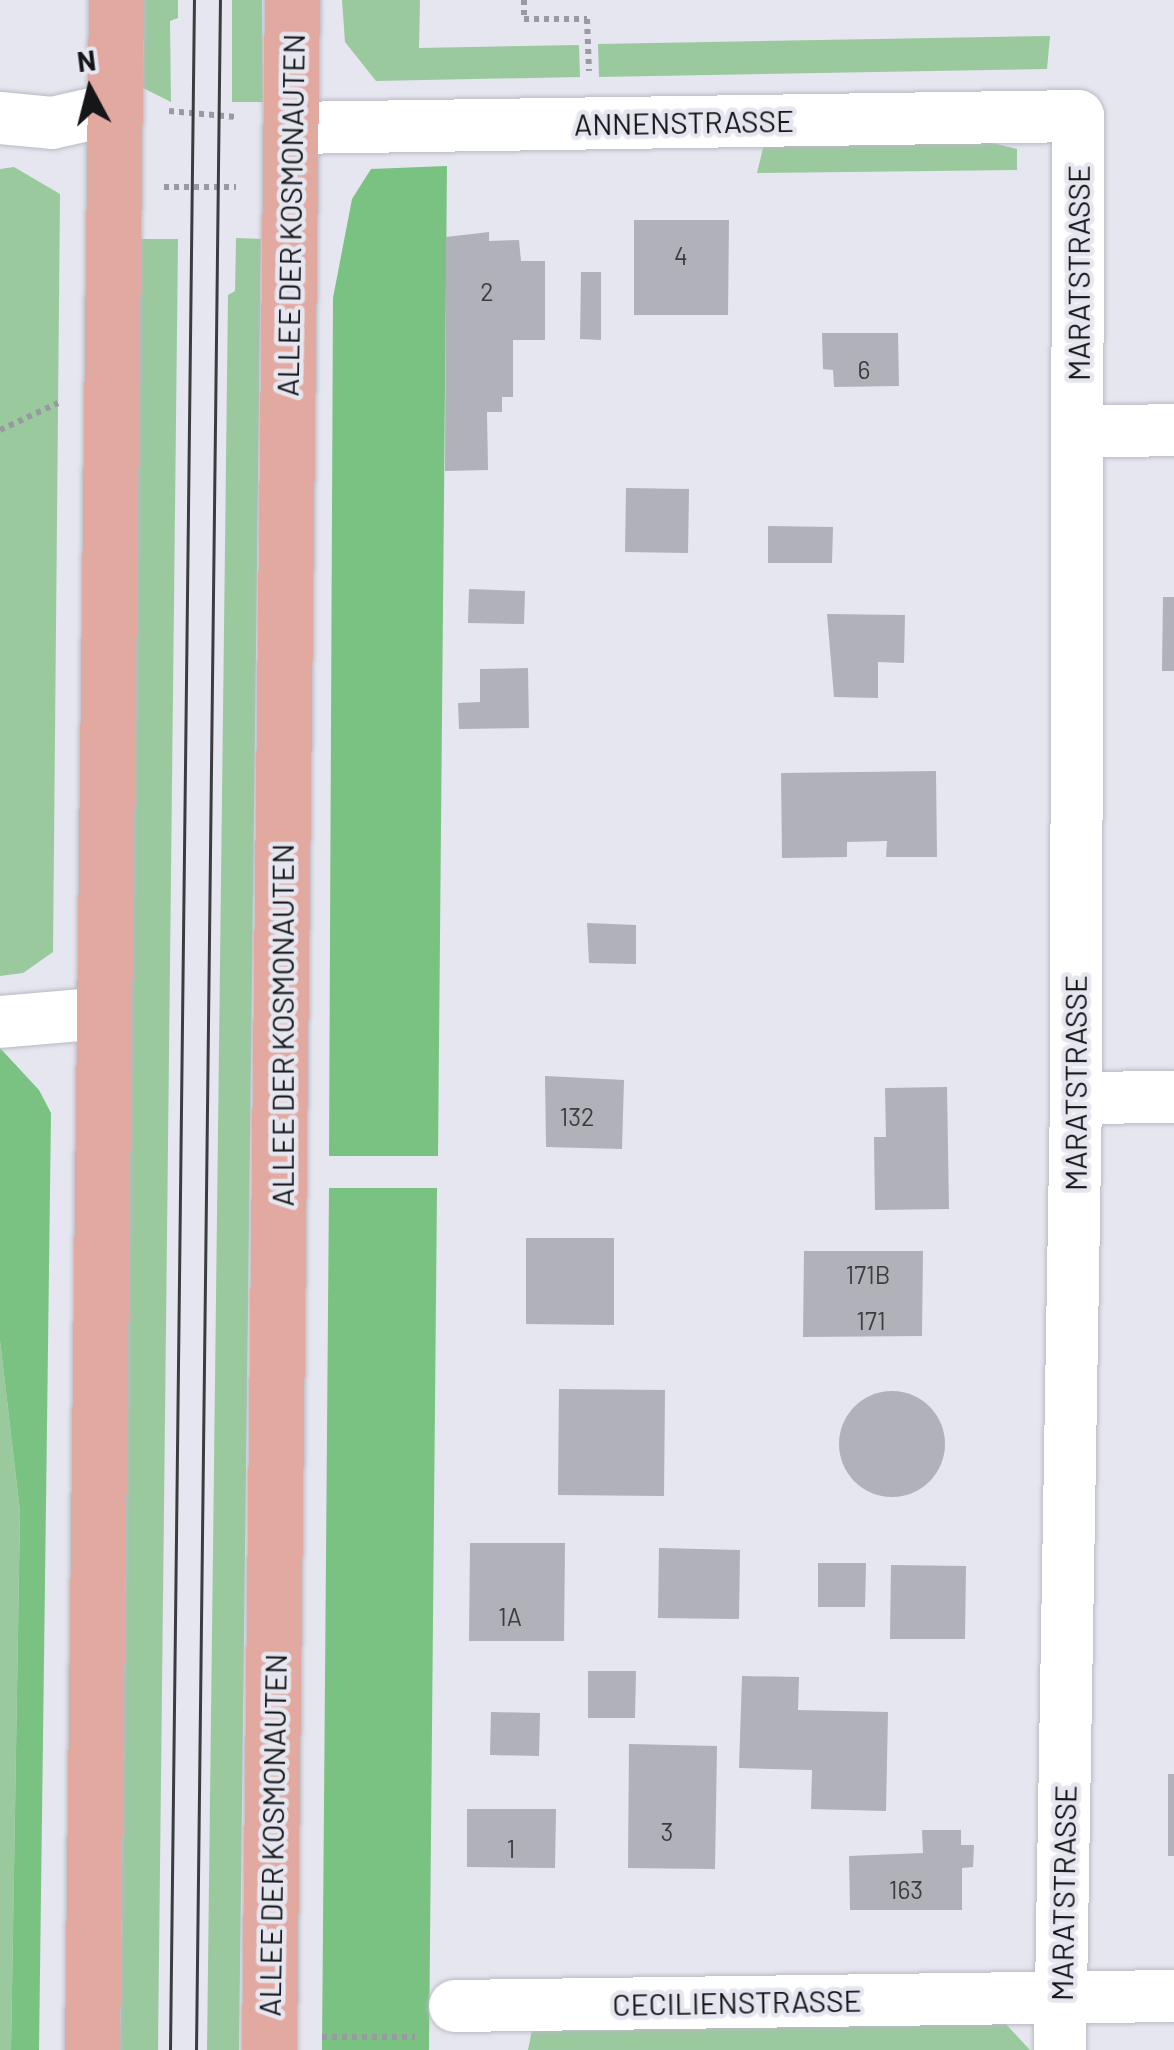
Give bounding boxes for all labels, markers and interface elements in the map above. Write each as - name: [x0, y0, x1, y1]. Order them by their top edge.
- street label: ALLEE DER KOSMONAUTEN: [269, 33, 311, 397]
- north arrow: [40, 40, 140, 140]
- text: N: [75, 42, 98, 78]
- street label: ANNENSTRASSE: [574, 102, 794, 142]
- street label: MARATSTRASSE: [1060, 165, 1096, 381]
- house number: 4: [674, 240, 688, 270]
- house number: 2: [480, 276, 494, 306]
- house number: 6: [858, 354, 870, 384]
- street label: ALLEE DER KOSMONAUTEN: [264, 843, 300, 1207]
- street label: MARATSTRASSE: [1057, 975, 1093, 1191]
- house number: 132: [559, 1101, 595, 1131]
- house number: 171B: [845, 1259, 891, 1289]
- house number: 171: [856, 1305, 886, 1335]
- house number: 1A: [498, 1601, 522, 1631]
- street label: ALLEE DER KOSMONAUTEN: [251, 1653, 293, 2017]
- street label: MARATSTRASSE: [1043, 1785, 1083, 2001]
- house number: 3: [661, 1816, 673, 1846]
- house number: 1: [507, 1833, 515, 1863]
- house number: 163: [889, 1874, 923, 1904]
- street label: CECILIENSTRASSE: [612, 1982, 862, 2022]

